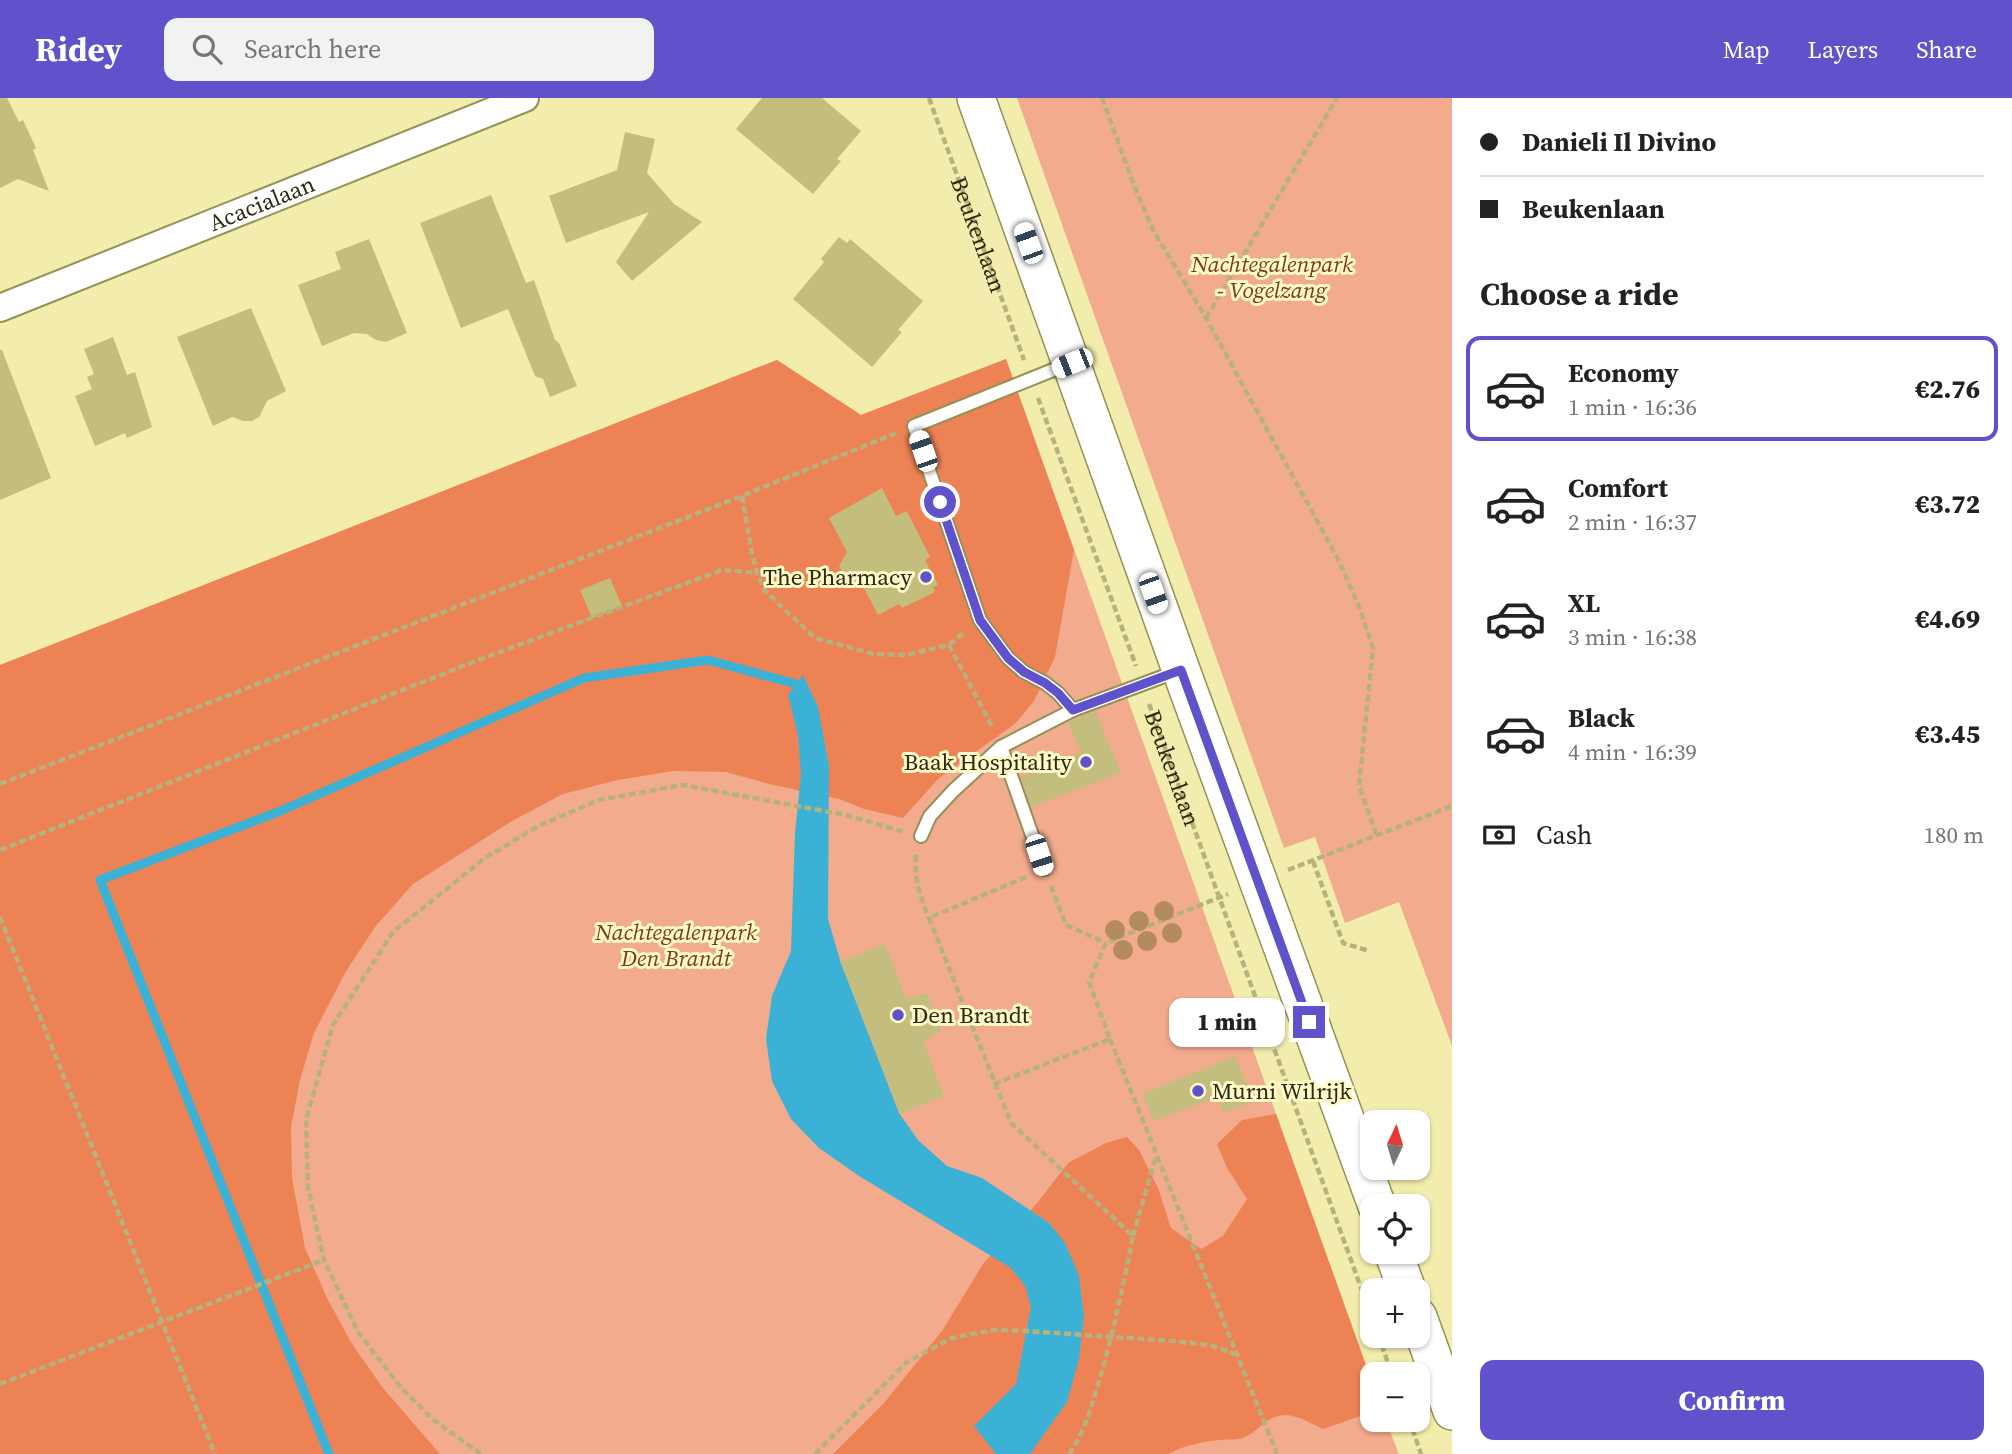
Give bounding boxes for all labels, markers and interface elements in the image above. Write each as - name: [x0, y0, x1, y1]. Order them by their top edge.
- search box: [164, 18, 654, 81]
- text: Ridey: [35, 27, 122, 72]
- icon: search: [188, 30, 226, 68]
- text: Search here: [244, 31, 381, 67]
- text: Map: [1723, 33, 1770, 66]
- text: Layers: [1808, 33, 1878, 66]
- text: Share: [1916, 33, 1977, 66]
- text: Danieli Il Divino: [1522, 124, 1716, 160]
- street label: Acacialaan: [204, 168, 320, 239]
- street label: Beukenlaan: [943, 172, 1014, 297]
- text: Beukenlaan: [1522, 191, 1665, 227]
- car: [1011, 220, 1046, 266]
- park label: Nachtegalenpark - Vogelzang: [1190, 248, 1353, 306]
- text: Choose a ride: [1480, 272, 1679, 316]
- car: [1049, 345, 1096, 381]
- text: Economy: [1568, 355, 1679, 391]
- icon: car: [1484, 357, 1547, 420]
- text: €2.76: [1915, 371, 1980, 407]
- text: 1 min · 16:36: [1568, 391, 1697, 423]
- car: [907, 428, 940, 474]
- text: Comfort: [1568, 470, 1668, 506]
- icon: car: [1484, 472, 1547, 535]
- route start: [924, 486, 956, 518]
- text: €3.72: [1915, 486, 1980, 522]
- text: 2 min · 16:37: [1568, 506, 1697, 538]
- place label: The Pharmacy: [763, 561, 912, 593]
- marker: The Pharmacy: [918, 569, 934, 585]
- car: [1136, 570, 1171, 616]
- text: XL: [1568, 585, 1600, 621]
- icon: car: [1484, 587, 1547, 650]
- text: €4.69: [1915, 601, 1980, 637]
- text: 3 min · 16:38: [1568, 621, 1697, 653]
- text: Black: [1568, 700, 1635, 736]
- icon: car: [1484, 702, 1547, 765]
- street label: Beukenlaan: [1136, 705, 1208, 830]
- text: €3.45: [1915, 716, 1980, 752]
- text: 4 min · 16:39: [1568, 736, 1697, 768]
- place label: Baak Hospitality: [904, 746, 1072, 778]
- marker: Baak Hospitality: [1078, 754, 1094, 770]
- icon: cash: [1480, 816, 1518, 854]
- text: Cash: [1536, 817, 1592, 853]
- text: 180 m: [1923, 819, 1984, 851]
- car: [1023, 832, 1056, 878]
- park label: Nachtegalenpark Den Brandt: [594, 916, 757, 974]
- callout: 1 min: [1169, 998, 1284, 1046]
- place label: Den Brandt: [912, 999, 1030, 1031]
- text: 1 min: [1197, 1006, 1257, 1038]
- route end: [1293, 1006, 1325, 1038]
- marker: Den Brandt: [890, 1007, 906, 1023]
- place label: Murni Wilrijk: [1212, 1075, 1352, 1107]
- marker: Murni Wilrijk: [1190, 1083, 1206, 1099]
- north arrow: [1360, 1110, 1430, 1180]
- map controls: [1360, 1110, 1430, 1432]
- button: locate: [1360, 1194, 1430, 1264]
- button: +: [1360, 1278, 1430, 1348]
- button: Confirm: [1480, 1360, 1984, 1440]
- button: −: [1360, 1362, 1430, 1432]

